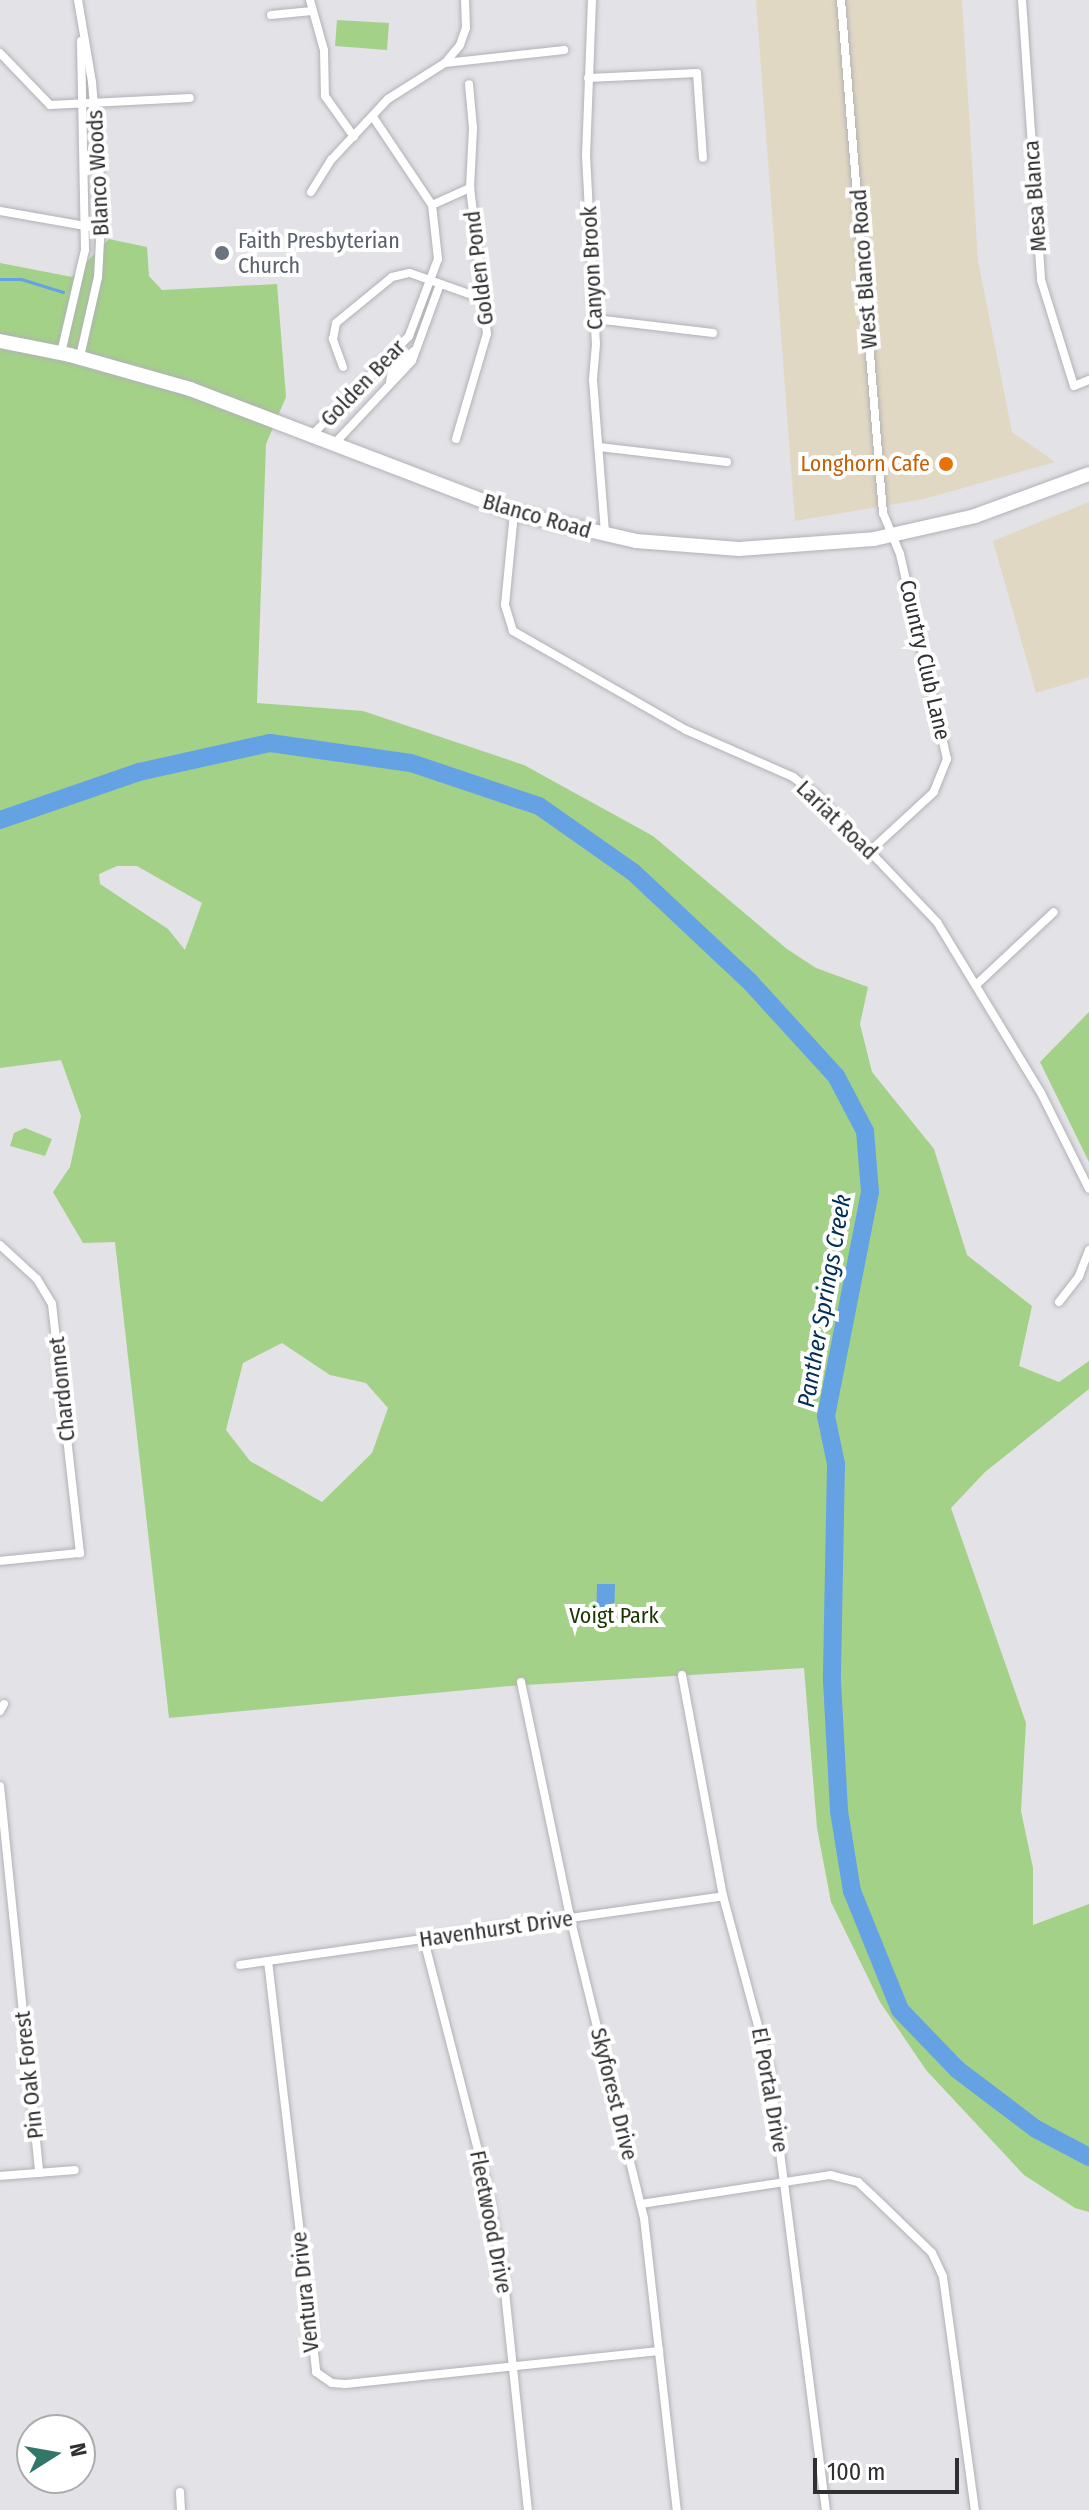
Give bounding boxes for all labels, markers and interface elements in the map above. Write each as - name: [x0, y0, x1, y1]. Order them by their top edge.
- street label: Blanco Woods: [82, 109, 114, 237]
- street label: Mesa Blanca: [1018, 139, 1052, 253]
- street label: West Blanco Road: [845, 188, 883, 350]
- street label: Canyon Brook: [576, 206, 608, 330]
- street label: Golden Pond: [459, 209, 499, 327]
- place label: Faith Presbyterian Church: [238, 227, 400, 278]
- marker: Faith Presbyterian Church: [213, 244, 231, 262]
- street label: Golden Bear: [315, 334, 411, 432]
- place label: Longhorn Cafe: [801, 451, 930, 477]
- marker: Longhorn Cafe: [937, 455, 955, 473]
- street label: Blanco Road: [480, 488, 594, 544]
- street label: Country Club Lane: [894, 578, 956, 742]
- street label: Lariat Road: [791, 775, 883, 865]
- water label: Panther Springs Creek: [792, 1192, 858, 1410]
- street label: Chardonnet: [43, 1335, 81, 1443]
- park label: Voigt Park: [569, 1603, 659, 1629]
- street label: Havenhurst Drive: [418, 1905, 574, 1953]
- street label: Pin Oak Forest: [9, 2010, 49, 2140]
- street label: Skyforest Drive: [585, 2025, 643, 2163]
- street label: El Portal Drive: [746, 2025, 794, 2155]
- street label: Fleetwood Drive: [464, 2148, 518, 2296]
- street label: Ventura Drive: [286, 2230, 324, 2354]
- north arrow: [16, 2414, 96, 2494]
- text: N: [64, 2441, 93, 2459]
- scale bar: [817, 2442, 963, 2492]
- text: 100 m: [827, 2458, 885, 2486]

